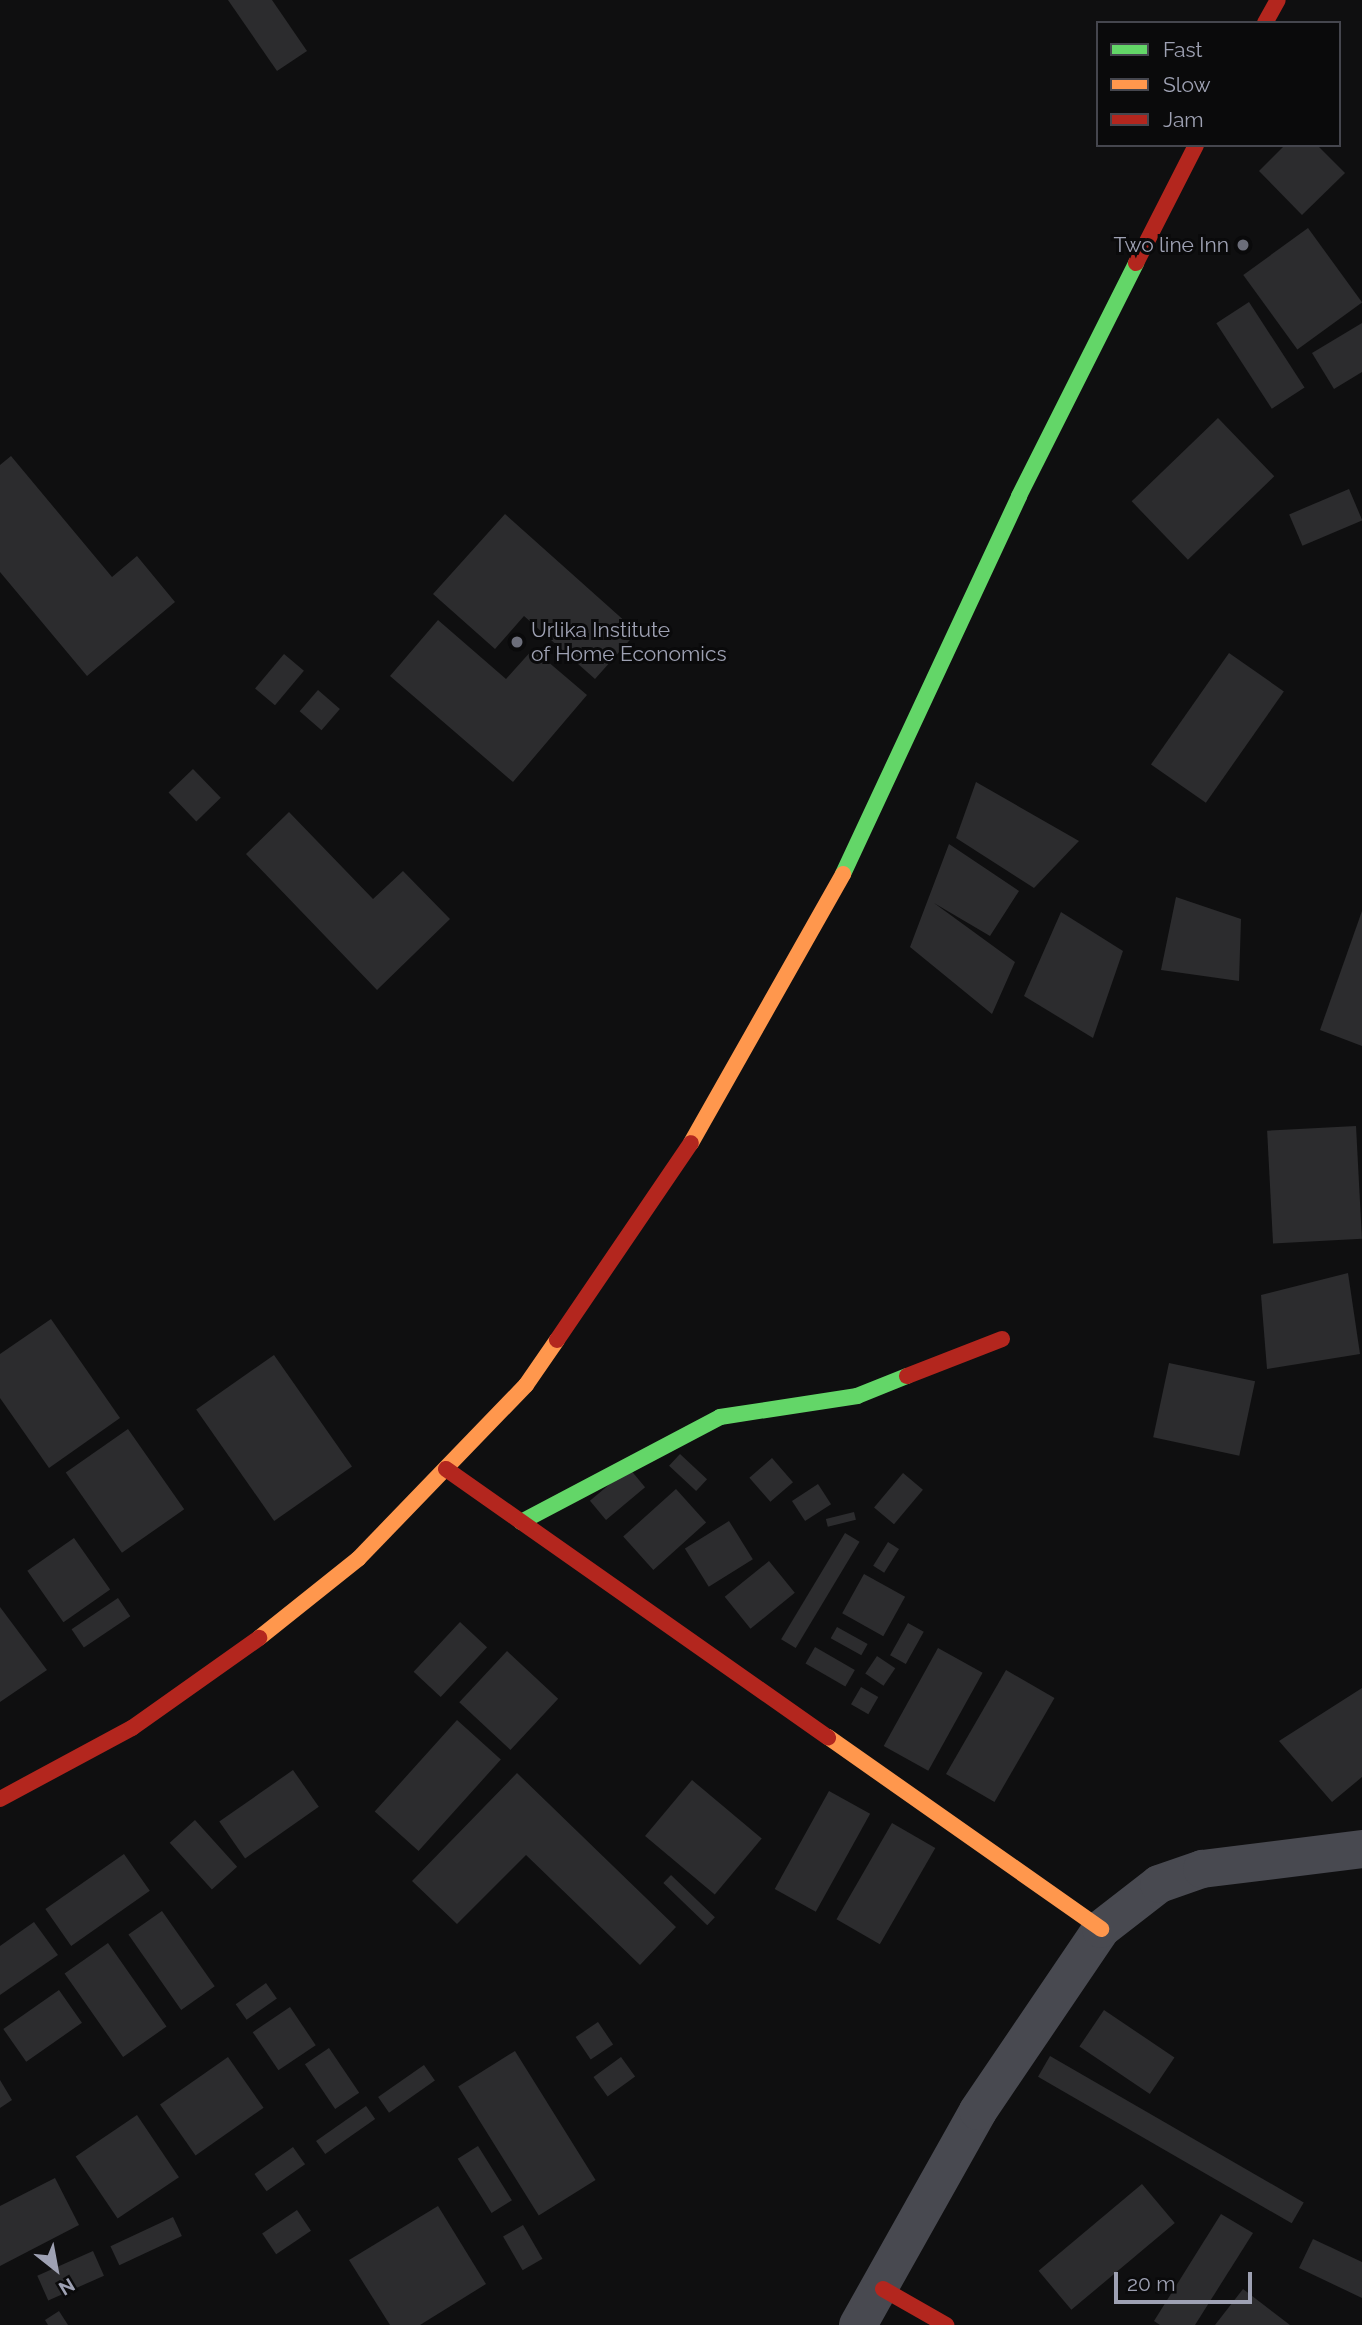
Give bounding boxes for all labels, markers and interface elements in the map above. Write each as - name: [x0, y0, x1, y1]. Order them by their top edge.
- legend: [1096, 21, 1341, 147]
- text: Fast: [1163, 37, 1203, 62]
- text: Slow: [1163, 72, 1211, 97]
- text: Jam: [1163, 107, 1204, 132]
- place label: Two line Inn: [1113, 232, 1229, 258]
- marker: Two line Inn: [1235, 237, 1251, 253]
- place label: Urlika Institute of Home Economics: [531, 617, 727, 667]
- marker: Urlika Institute of Home Economics: [509, 634, 525, 650]
- north arrow: [21, 2234, 91, 2304]
- scale bar: [1117, 2258, 1255, 2302]
- text: 20 m: [1127, 2271, 1175, 2296]
- text: N: [55, 2274, 79, 2300]

